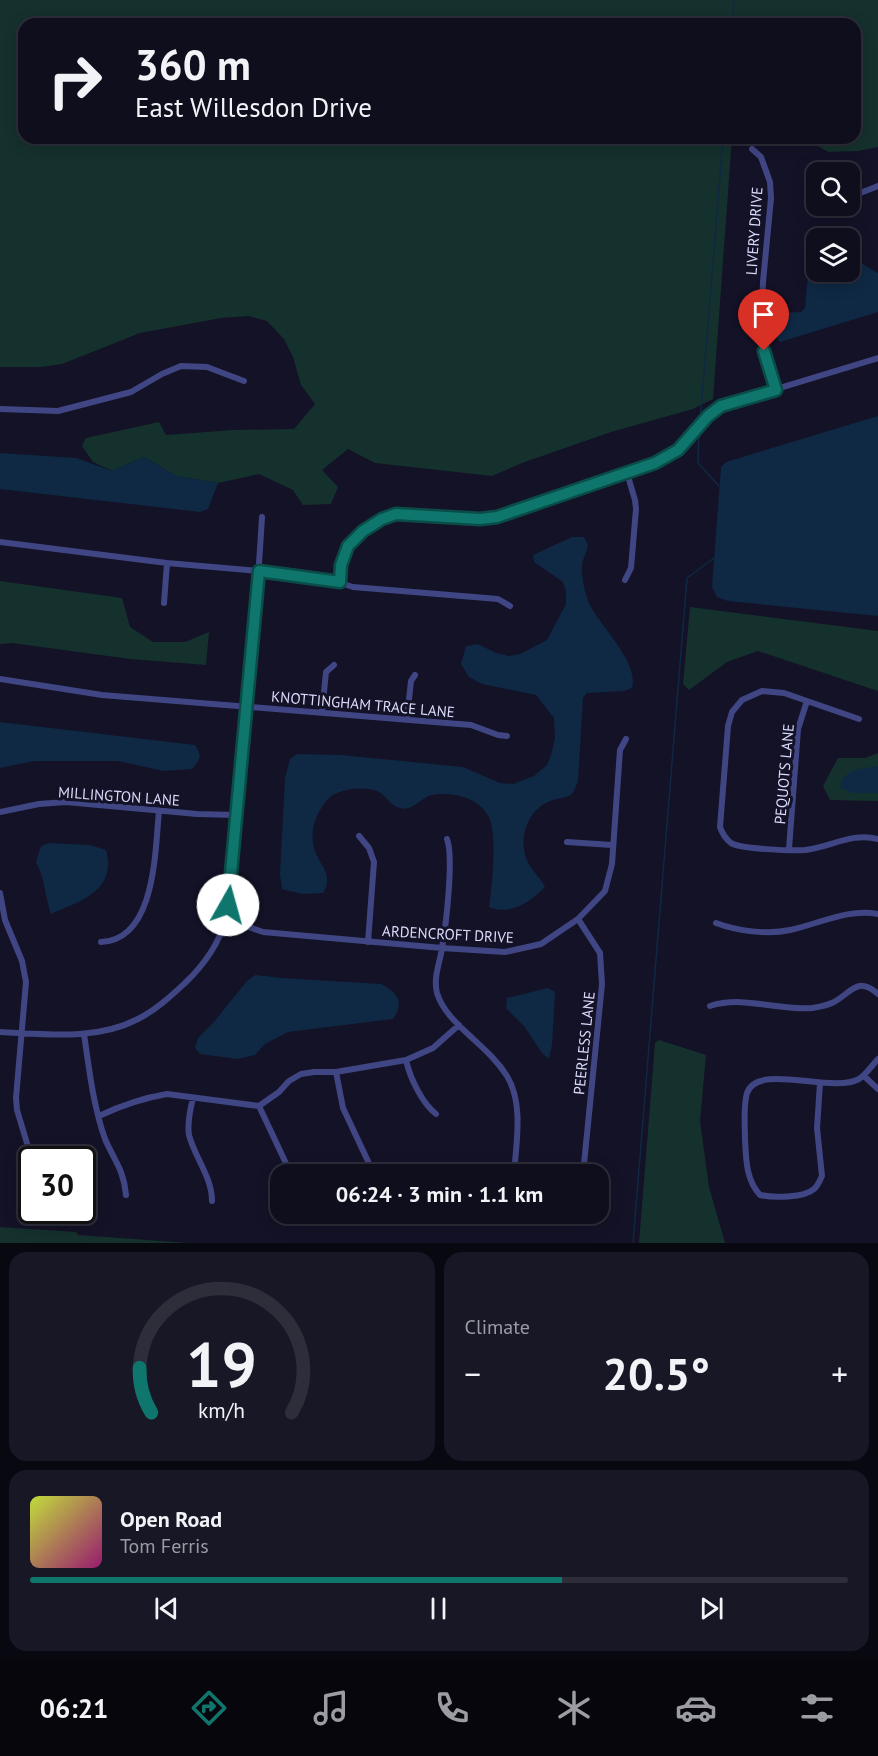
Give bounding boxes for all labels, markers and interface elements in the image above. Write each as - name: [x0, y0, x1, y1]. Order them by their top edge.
- text: 360 m: [135, 37, 251, 92]
- icon: right: [36, 42, 114, 120]
- text: East Willesdon Drive: [135, 90, 372, 124]
- map controls: [806, 162, 860, 282]
- button: search: [806, 162, 860, 216]
- street label: LIVERY DRIVE: [741, 186, 767, 276]
- button: layers: [806, 228, 860, 282]
- pin: [738, 289, 789, 351]
- icon: arrive: [747, 298, 780, 331]
- street label: KNOTTINGHAM TRACE LANE: [270, 687, 456, 721]
- street label: PEQUOTS LANE: [770, 723, 798, 825]
- street label: MILLINGTON LANE: [57, 782, 181, 810]
- position arrow: [196, 873, 260, 937]
- street label: ARDENCROFT DRIVE: [382, 921, 514, 947]
- street label: PEERLESS LANE: [569, 990, 599, 1096]
- speed limit sign: 30: [18, 1146, 96, 1224]
- text: 06:24 · 3 min · 1.1 km: [336, 1180, 543, 1208]
- text: Climate: [465, 1314, 530, 1340]
- text: 19: [186, 1323, 257, 1404]
- text: 20.5°: [603, 1344, 710, 1402]
- text: −: [465, 1352, 481, 1395]
- text: +: [831, 1352, 848, 1395]
- text: km/h: [198, 1397, 245, 1425]
- text: Open Road: [120, 1505, 222, 1533]
- text: Tom Ferris: [120, 1533, 209, 1559]
- icon: previous: [150, 1592, 183, 1625]
- icon: pause: [422, 1592, 455, 1625]
- icon: next: [695, 1592, 728, 1625]
- icon: directions: [188, 1687, 230, 1729]
- icon: music: [310, 1687, 352, 1729]
- icon: phone: [431, 1687, 473, 1729]
- icon: climate: [553, 1687, 595, 1729]
- icon: car: [675, 1687, 717, 1729]
- icon: filters: [796, 1687, 838, 1729]
- text: 06:21: [40, 1691, 108, 1725]

